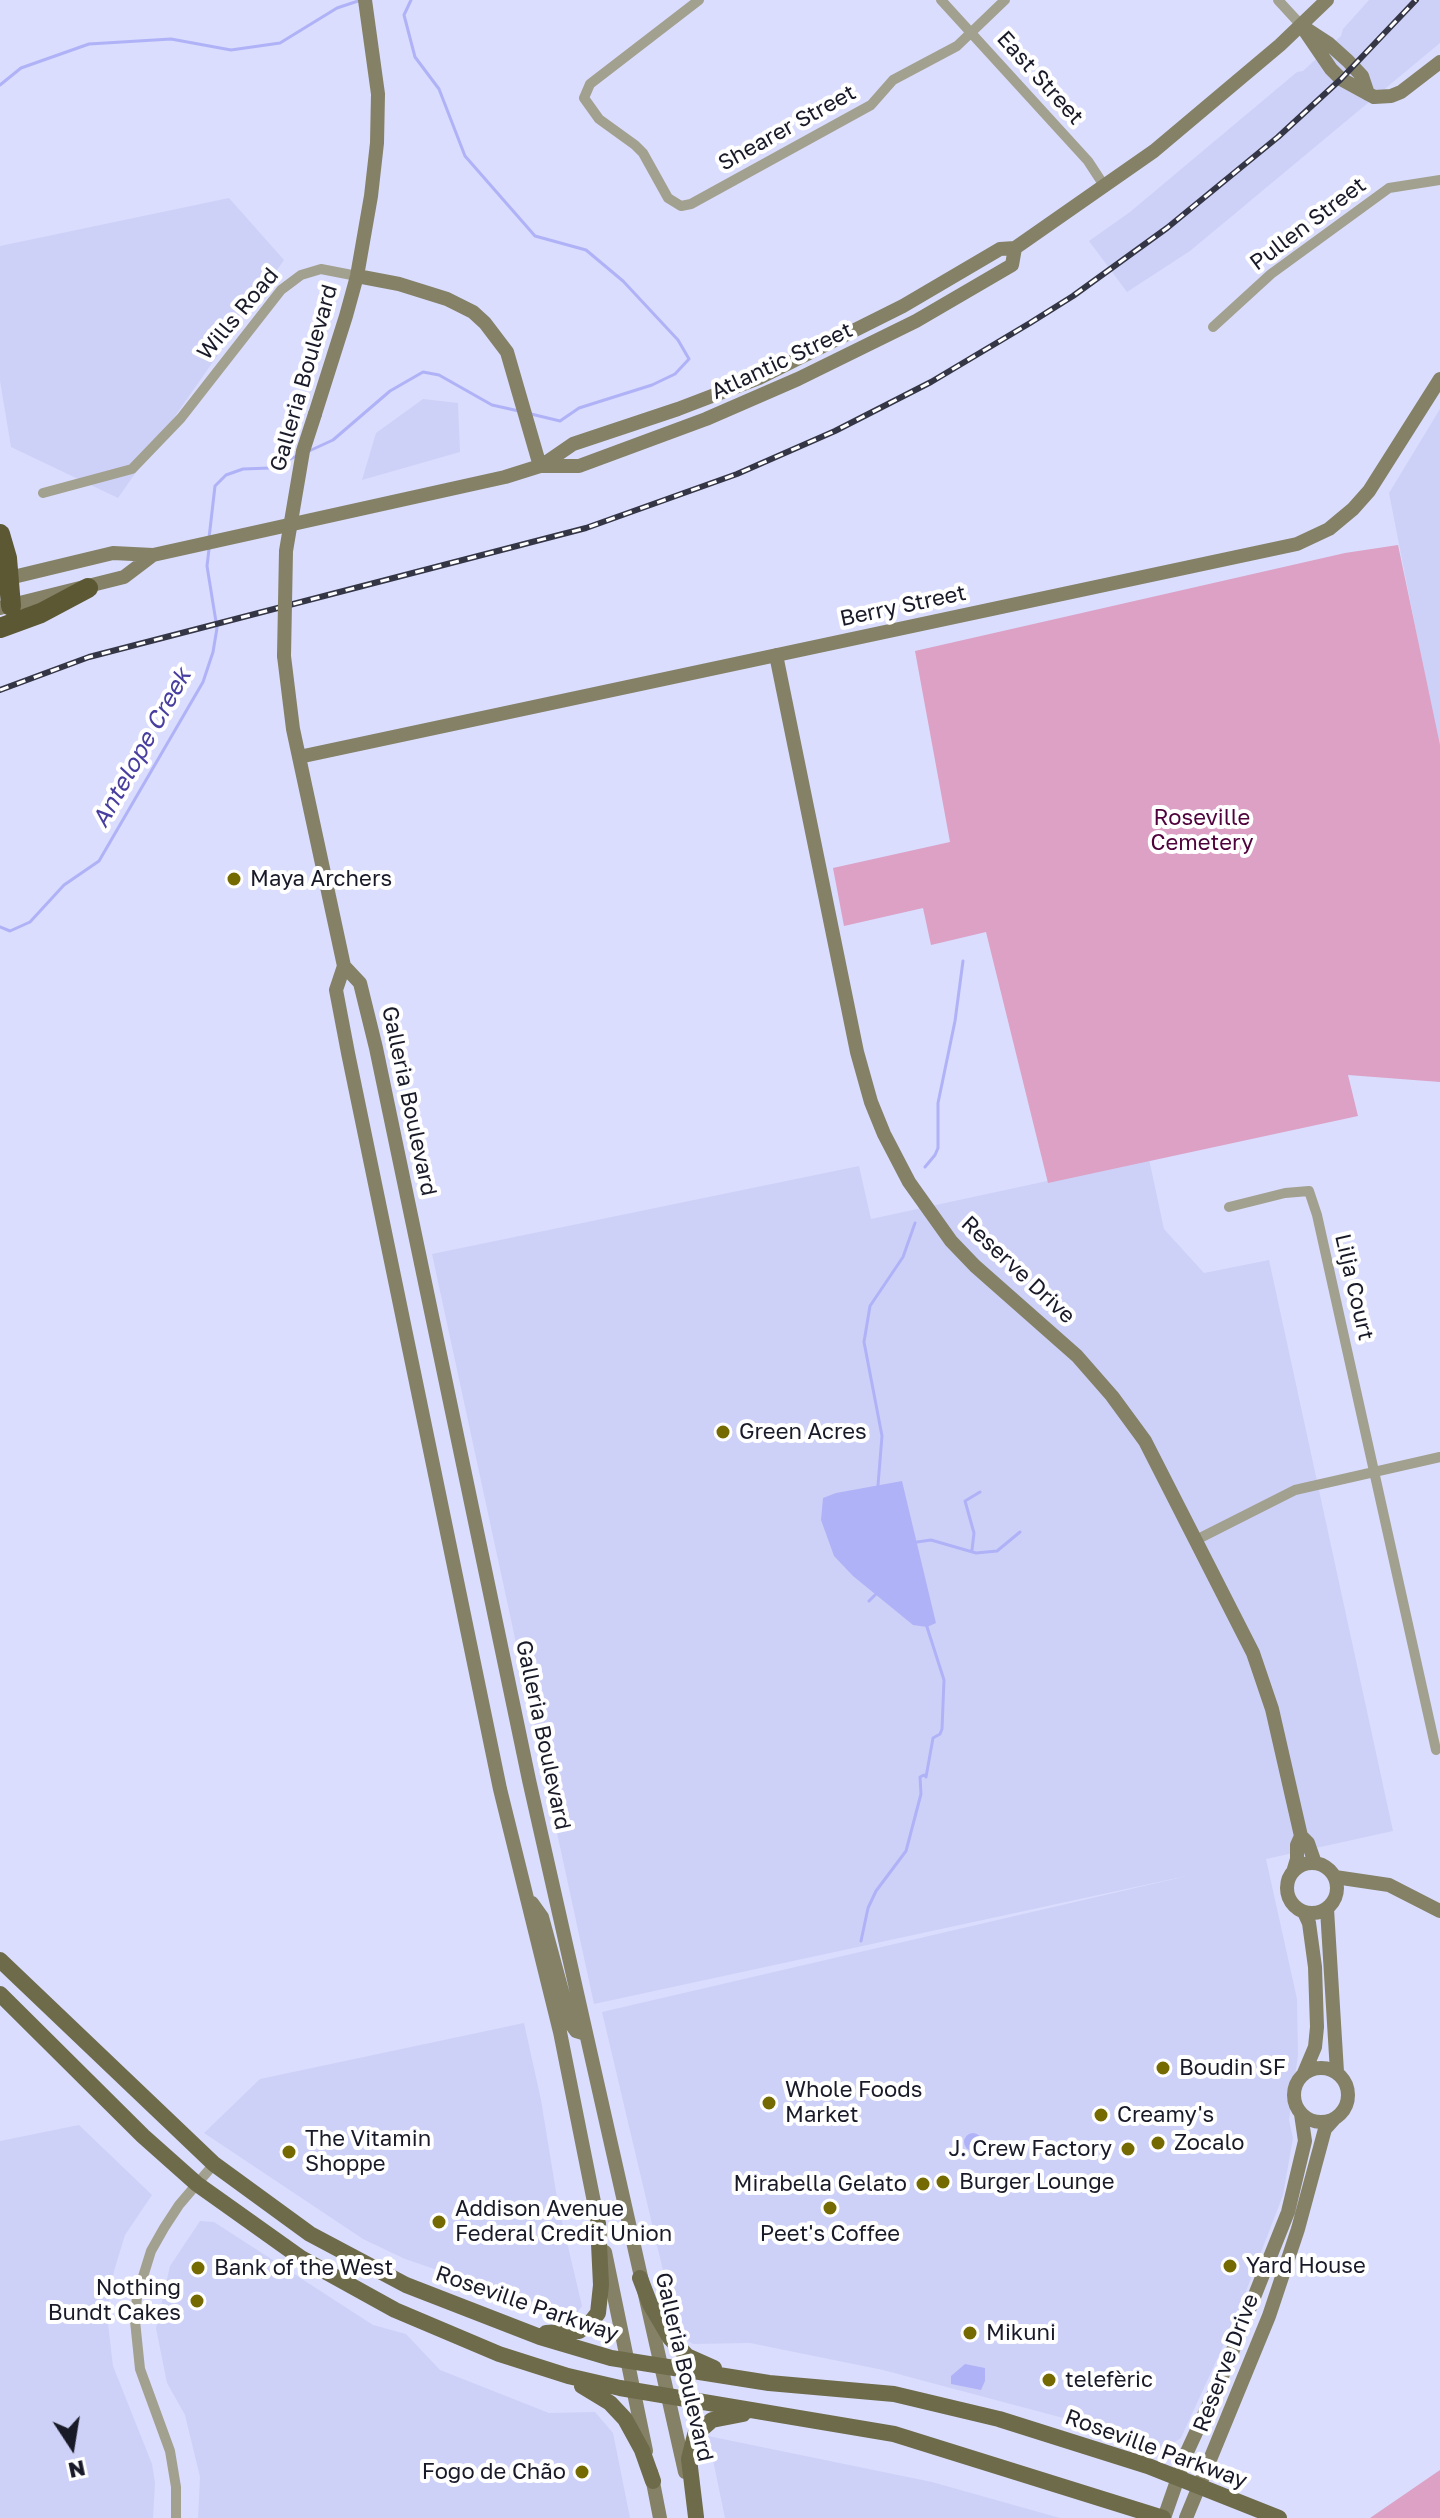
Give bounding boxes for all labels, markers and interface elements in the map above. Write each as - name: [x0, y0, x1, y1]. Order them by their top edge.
- street label: East Street: [991, 26, 1089, 130]
- street label: Shearer Street: [714, 79, 860, 177]
- street label: Pullen Street: [1245, 172, 1371, 276]
- street label: Wills Road: [192, 263, 284, 365]
- street label: Galleria Boulevard: [265, 281, 343, 475]
- street label: Atlantic Street: [707, 317, 857, 405]
- street label: Berry Street: [838, 580, 968, 632]
- water label: Antelope Creek: [86, 663, 198, 833]
- park label: Roseville Cemetery: [1150, 805, 1254, 856]
- place label: Maya Archers: [250, 866, 392, 892]
- marker: Maya Archers: [225, 870, 243, 888]
- street label: Galleria Boulevard: [376, 1004, 442, 1198]
- street label: Reserve Drive: [956, 1211, 1080, 1329]
- street label: Lilja Court: [1329, 1231, 1379, 1343]
- place label: Green Acres: [739, 1419, 867, 1445]
- marker: Green Acres: [714, 1423, 732, 1441]
- street label: Galleria Boulevard: [510, 1638, 576, 1832]
- place label: Boudin SF: [1179, 2055, 1286, 2081]
- marker: Boudin SF: [1154, 2059, 1172, 2077]
- place label: Whole Foods Market: [785, 2077, 922, 2128]
- marker: Whole Foods Market: [760, 2094, 778, 2112]
- place label: Creamy's: [1117, 2102, 1214, 2128]
- marker: Creamy's: [1092, 2106, 1110, 2124]
- place label: The Vitamin Shoppe: [305, 2126, 431, 2178]
- place label: Zocalo: [1174, 2130, 1244, 2156]
- marker: Zocalo: [1149, 2134, 1167, 2152]
- place label: J. Crew Factory: [949, 2136, 1112, 2162]
- marker: J. Crew Factory: [1119, 2140, 1137, 2158]
- marker: The Vitamin Shoppe: [280, 2143, 298, 2161]
- place label: Burger Lounge: [959, 2169, 1114, 2195]
- place label: Mirabella Gelato: [734, 2171, 907, 2197]
- marker: Burger Lounge: [934, 2173, 952, 2191]
- marker: Mirabella Gelato: [914, 2175, 932, 2193]
- place label: Addison Avenue Federal Credit Union: [455, 2196, 672, 2248]
- marker: Peet's Coffee: [821, 2199, 839, 2217]
- marker: Addison Avenue Federal Credit Union: [430, 2213, 448, 2231]
- place label: Peet's Coffee: [760, 2221, 900, 2247]
- place label: Yard House: [1246, 2253, 1366, 2279]
- place label: Bank of the West: [214, 2255, 393, 2281]
- marker: Yard House: [1221, 2257, 1239, 2275]
- marker: Bank of the West: [189, 2259, 207, 2277]
- street label: Roseville Parkway: [432, 2260, 622, 2348]
- street label: Galleria Boulevard: [649, 2270, 719, 2464]
- place label: Nothing Bundt Cakes: [48, 2275, 181, 2326]
- street label: Reserve Drive: [1188, 2290, 1264, 2436]
- marker: Nothing Bundt Cakes: [188, 2292, 206, 2310]
- place label: Mikuni: [986, 2320, 1056, 2346]
- marker: Mikuni: [961, 2324, 979, 2342]
- place label: telefèric: [1065, 2367, 1153, 2393]
- marker: telefèric: [1040, 2371, 1058, 2389]
- street label: Roseville Parkway: [1061, 2404, 1251, 2494]
- north arrow: [32, 2406, 112, 2486]
- text: N: [66, 2455, 88, 2485]
- place label: Fogo de Chão: [422, 2459, 566, 2485]
- marker: Fogo de Chão: [573, 2463, 591, 2481]

